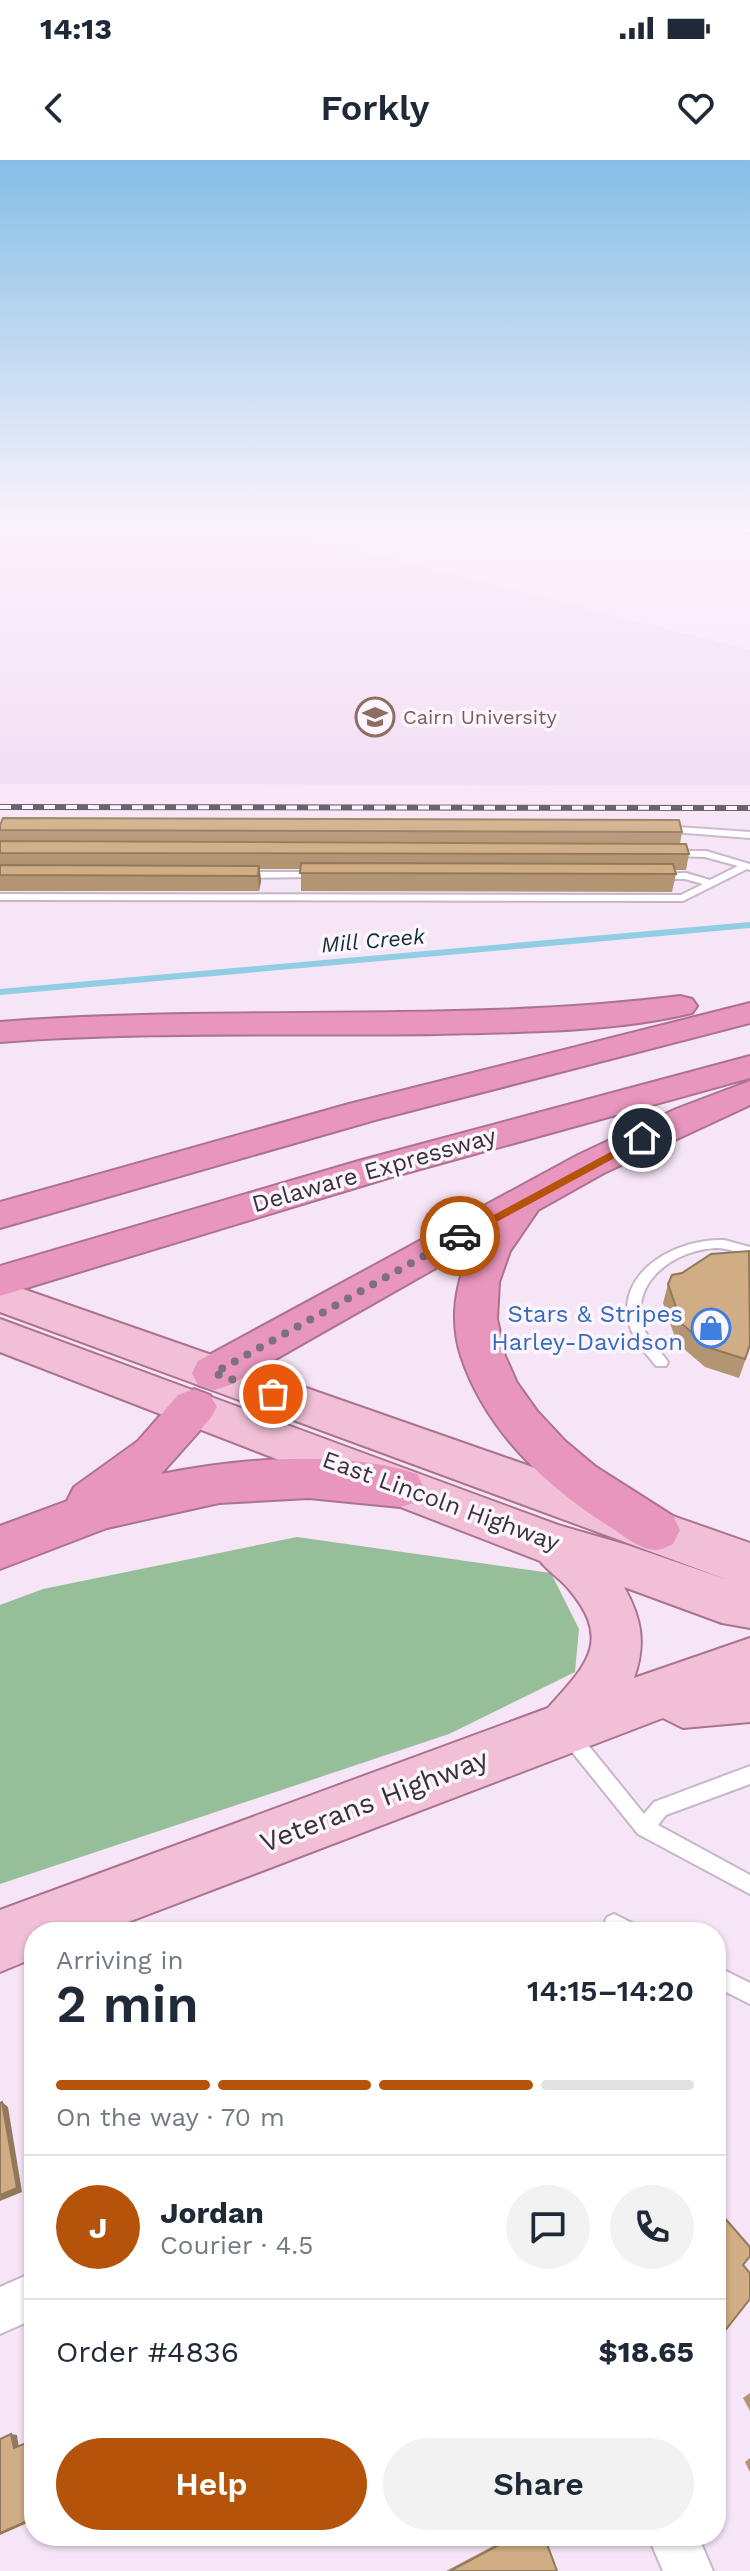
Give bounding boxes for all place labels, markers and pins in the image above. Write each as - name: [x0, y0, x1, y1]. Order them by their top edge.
- school or university icon: Cairn University: [354, 696, 396, 738]
- place label: Cairn University: [403, 705, 557, 729]
- pin: [608, 1104, 676, 1172]
- place label: Stars & Stripes Harley-Davidson: [491, 1300, 683, 1356]
- shop icon: Stars & Stripes Harley-Davidson: [690, 1307, 732, 1349]
- pin: [239, 1360, 307, 1428]

